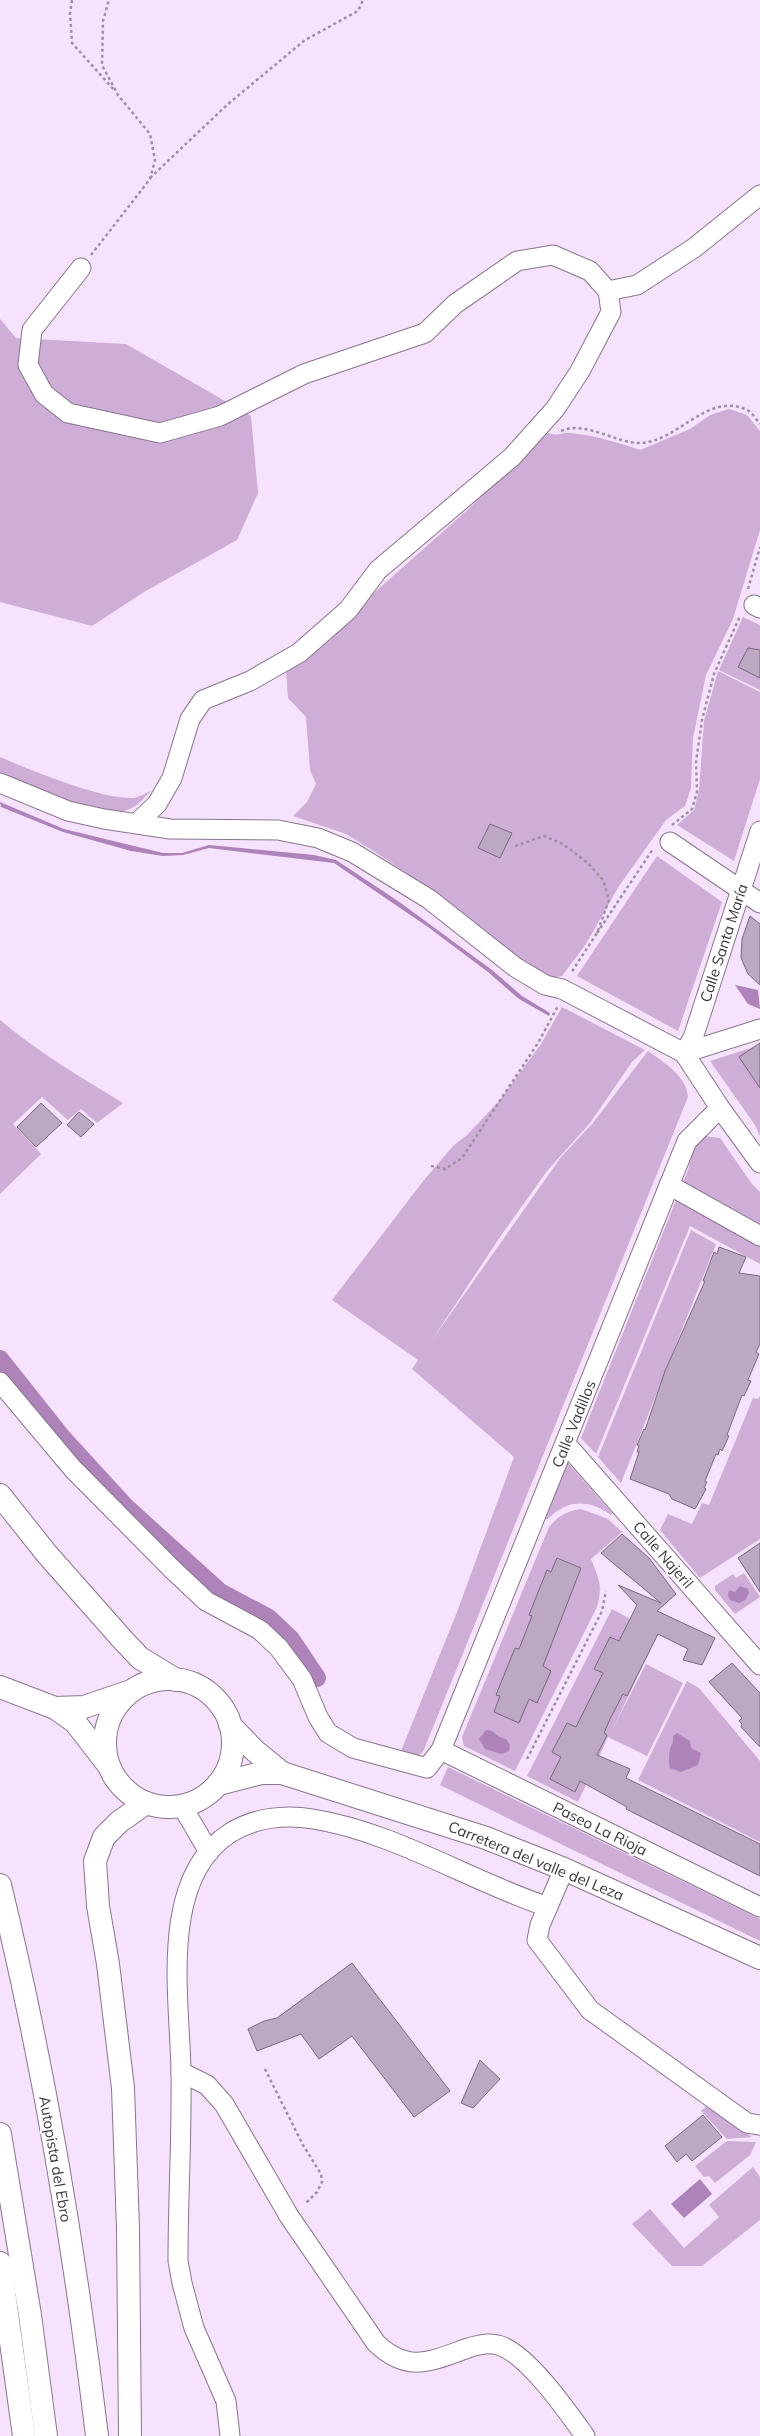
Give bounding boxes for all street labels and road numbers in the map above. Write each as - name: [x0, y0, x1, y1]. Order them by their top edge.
- street label: Calle Santa María: [695, 881, 752, 1004]
- street label: Calle Vadillos: [547, 1377, 600, 1470]
- street label: Calle Najeril: [629, 1517, 698, 1592]
- street label: Paseo La Rioja: [550, 1798, 651, 1860]
- street label: Carretera del valle del Leza: [446, 1817, 627, 1905]
- street label: Autopista del Ebro: [35, 2094, 76, 2224]

